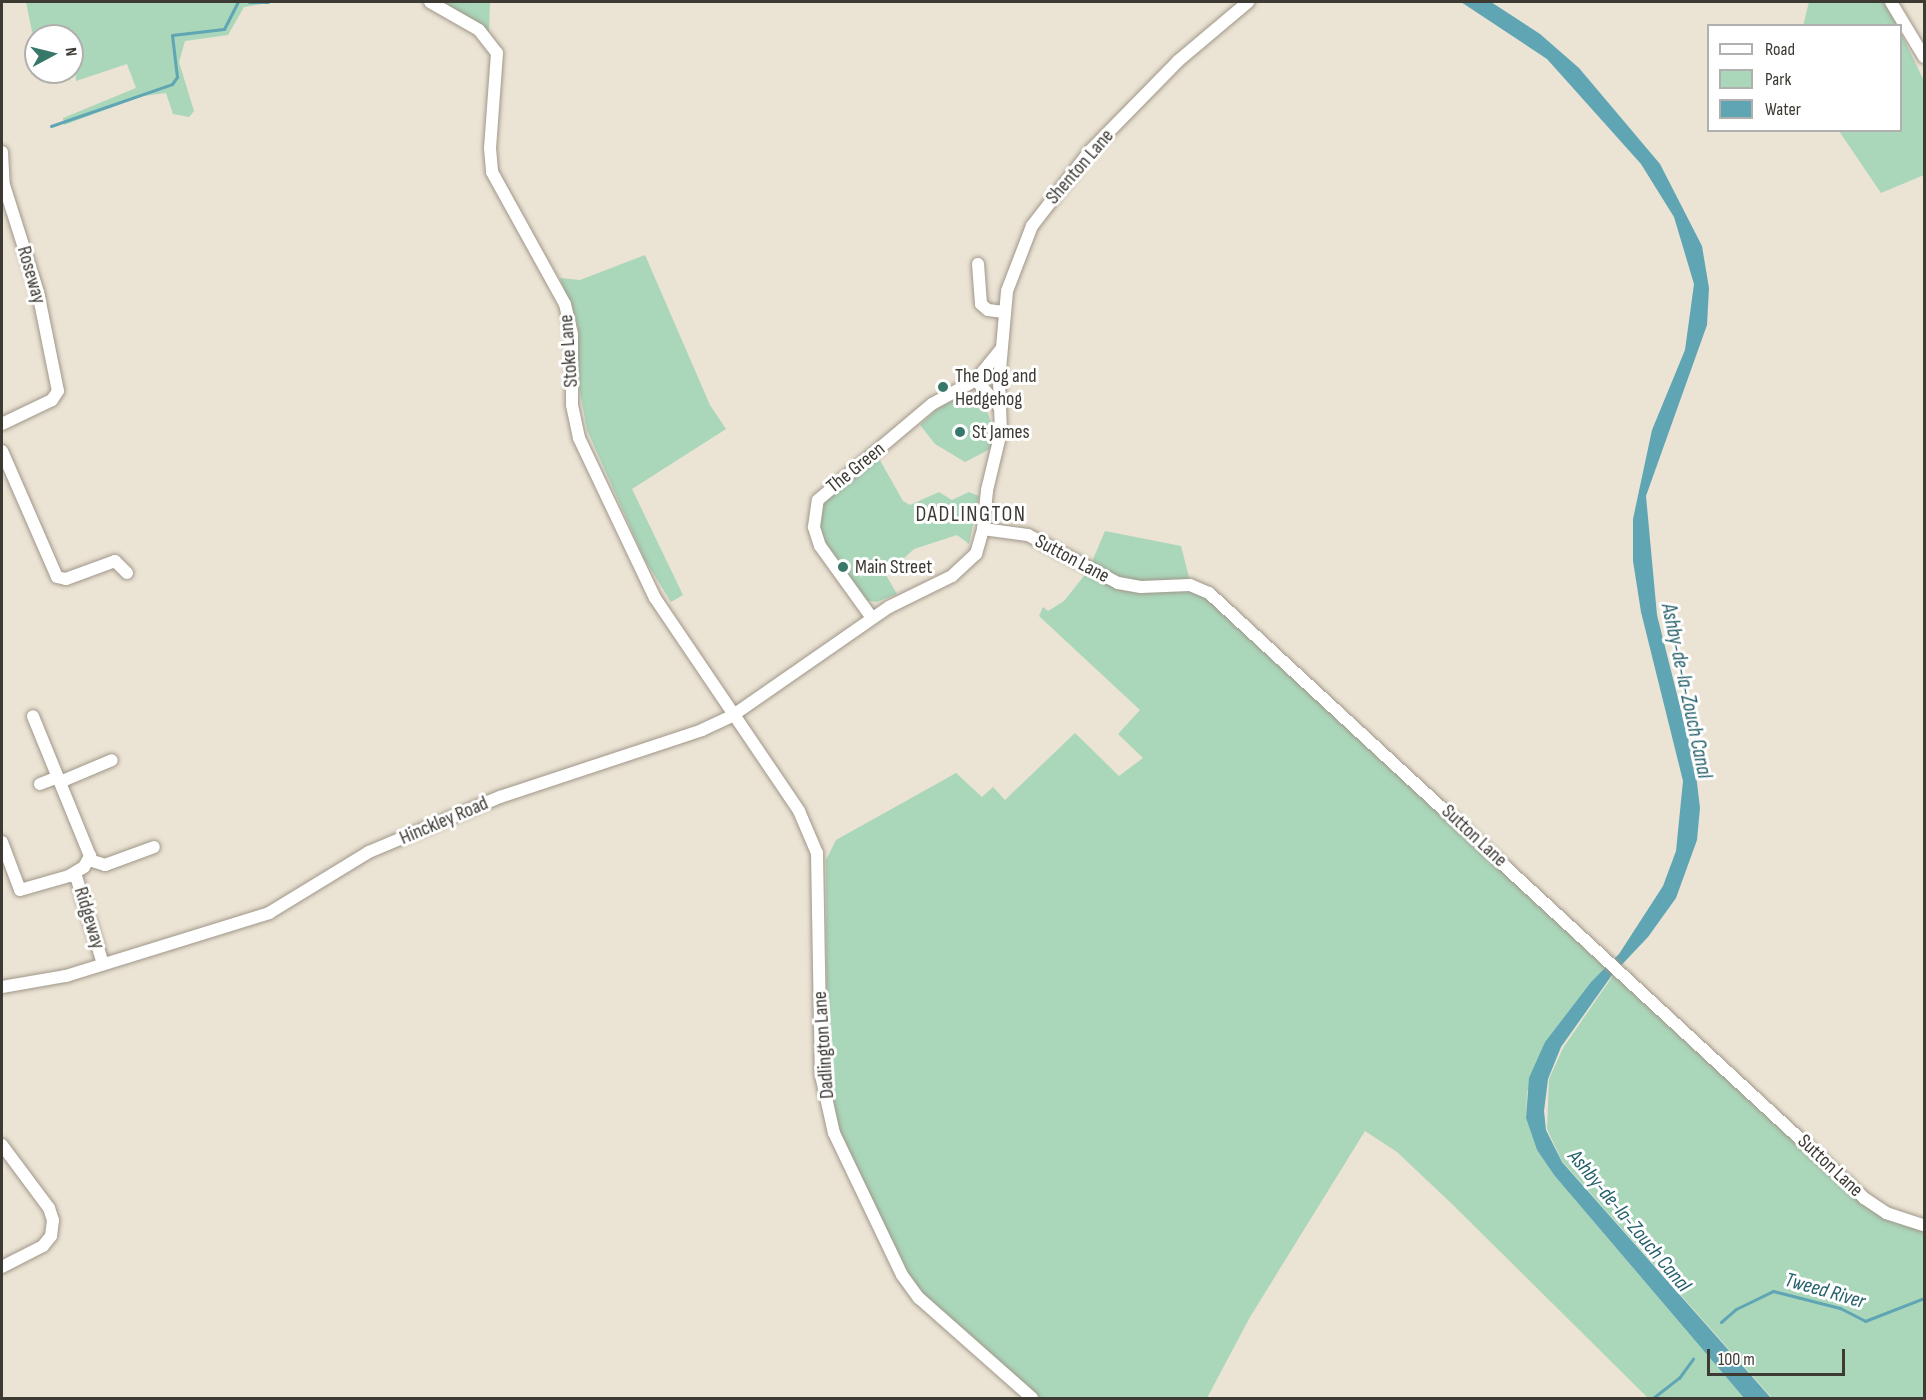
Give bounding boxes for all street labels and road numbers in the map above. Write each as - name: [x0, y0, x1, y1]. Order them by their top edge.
- street label: Shenton Lane: [1041, 125, 1119, 209]
- street label: Roseway: [11, 243, 51, 307]
- street label: Stoke Lane: [554, 314, 584, 388]
- street label: The Green: [822, 437, 890, 499]
- street label: Sutton Lane: [1031, 529, 1113, 589]
- street label: Hinckley Road: [396, 792, 492, 850]
- street label: Sutton Lane: [1436, 800, 1512, 872]
- street label: Ridgeway: [68, 884, 110, 952]
- street label: Dadlington Lane: [808, 990, 840, 1100]
- street label: Sutton Lane: [1792, 1130, 1868, 1202]

